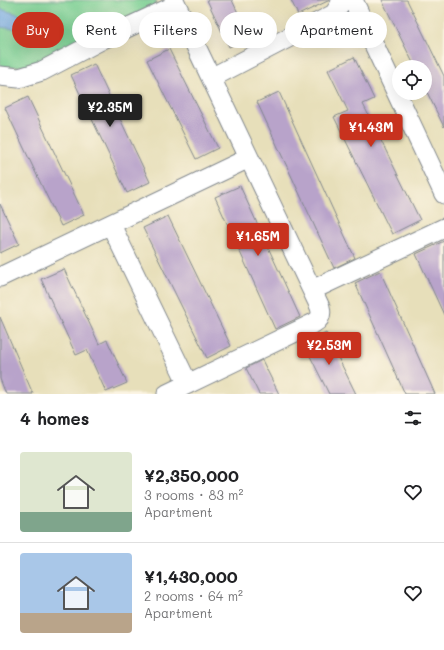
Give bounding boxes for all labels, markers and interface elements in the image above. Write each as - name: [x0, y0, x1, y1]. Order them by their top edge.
- chip: Buy: [12, 12, 64, 48]
- chip: Rent: [72, 12, 131, 48]
- chip: Filters: [139, 12, 212, 48]
- chip: New: [220, 12, 277, 48]
- chip: Apartment: [285, 12, 387, 48]
- map controls: [392, 60, 432, 100]
- button: locate: [392, 60, 432, 100]
- pin: ¥2.35M: [77, 94, 143, 128]
- text: ¥2.35M: [87, 98, 133, 115]
- pin: ¥1.43M: [338, 114, 404, 148]
- text: ¥1.43M: [349, 118, 393, 135]
- pin: ¥1.65M: [225, 223, 291, 257]
- text: ¥1.65M: [236, 227, 280, 244]
- pin: ¥2.53M: [296, 332, 362, 366]
- text: ¥2.53M: [306, 336, 352, 353]
- text: 4 homes: [20, 407, 89, 429]
- icon: filters: [402, 407, 424, 429]
- text: ¥2,350,000: [144, 464, 239, 486]
- icon: home: [52, 468, 100, 516]
- icon: heart: [402, 481, 424, 503]
- text: 3 rooms · 83 m²: [144, 486, 243, 503]
- text: Apartment: [144, 503, 213, 520]
- text: ¥1,430,000: [144, 565, 238, 587]
- icon: home: [52, 569, 100, 617]
- icon: heart: [402, 582, 424, 604]
- text: 2 rooms · 64 m²: [144, 587, 243, 604]
- text: Apartment: [144, 604, 213, 621]

